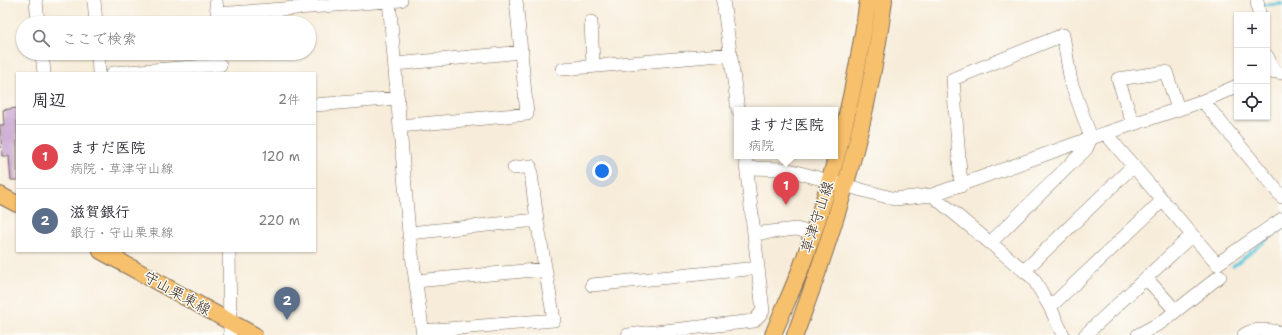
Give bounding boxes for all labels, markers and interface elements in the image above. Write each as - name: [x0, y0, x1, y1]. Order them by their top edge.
- map controls: [1234, 12, 1270, 120]
- button: +: [1234, 12, 1270, 48]
- search box: [16, 16, 316, 60]
- icon: search: [30, 27, 52, 49]
- text: ここで検索: [62, 29, 137, 49]
- button: −: [1234, 48, 1270, 84]
- button: locate: [1234, 84, 1270, 120]
- text: 周辺: [32, 89, 66, 111]
- text: 2件: [278, 91, 300, 108]
- popup: [734, 107, 838, 159]
- text: ますだ医院: [748, 115, 824, 135]
- text: 病院: [748, 137, 774, 154]
- text: ますだ医院: [70, 138, 145, 158]
- text: 1: [42, 148, 48, 165]
- text: 120 m: [262, 148, 300, 165]
- text: 病院 · 草津守山線: [70, 160, 174, 177]
- your location: [592, 161, 612, 181]
- pin: 1: [773, 172, 799, 205]
- street label: 草津守山線: [796, 178, 838, 256]
- text: 滋賀銀行: [70, 202, 130, 222]
- text: 2: [40, 212, 50, 229]
- text: 220 m: [258, 212, 300, 229]
- text: 銀行 · 守山栗東線: [70, 224, 174, 241]
- street label: 守山栗東線: [139, 266, 215, 320]
- pin: 2: [274, 287, 300, 320]

